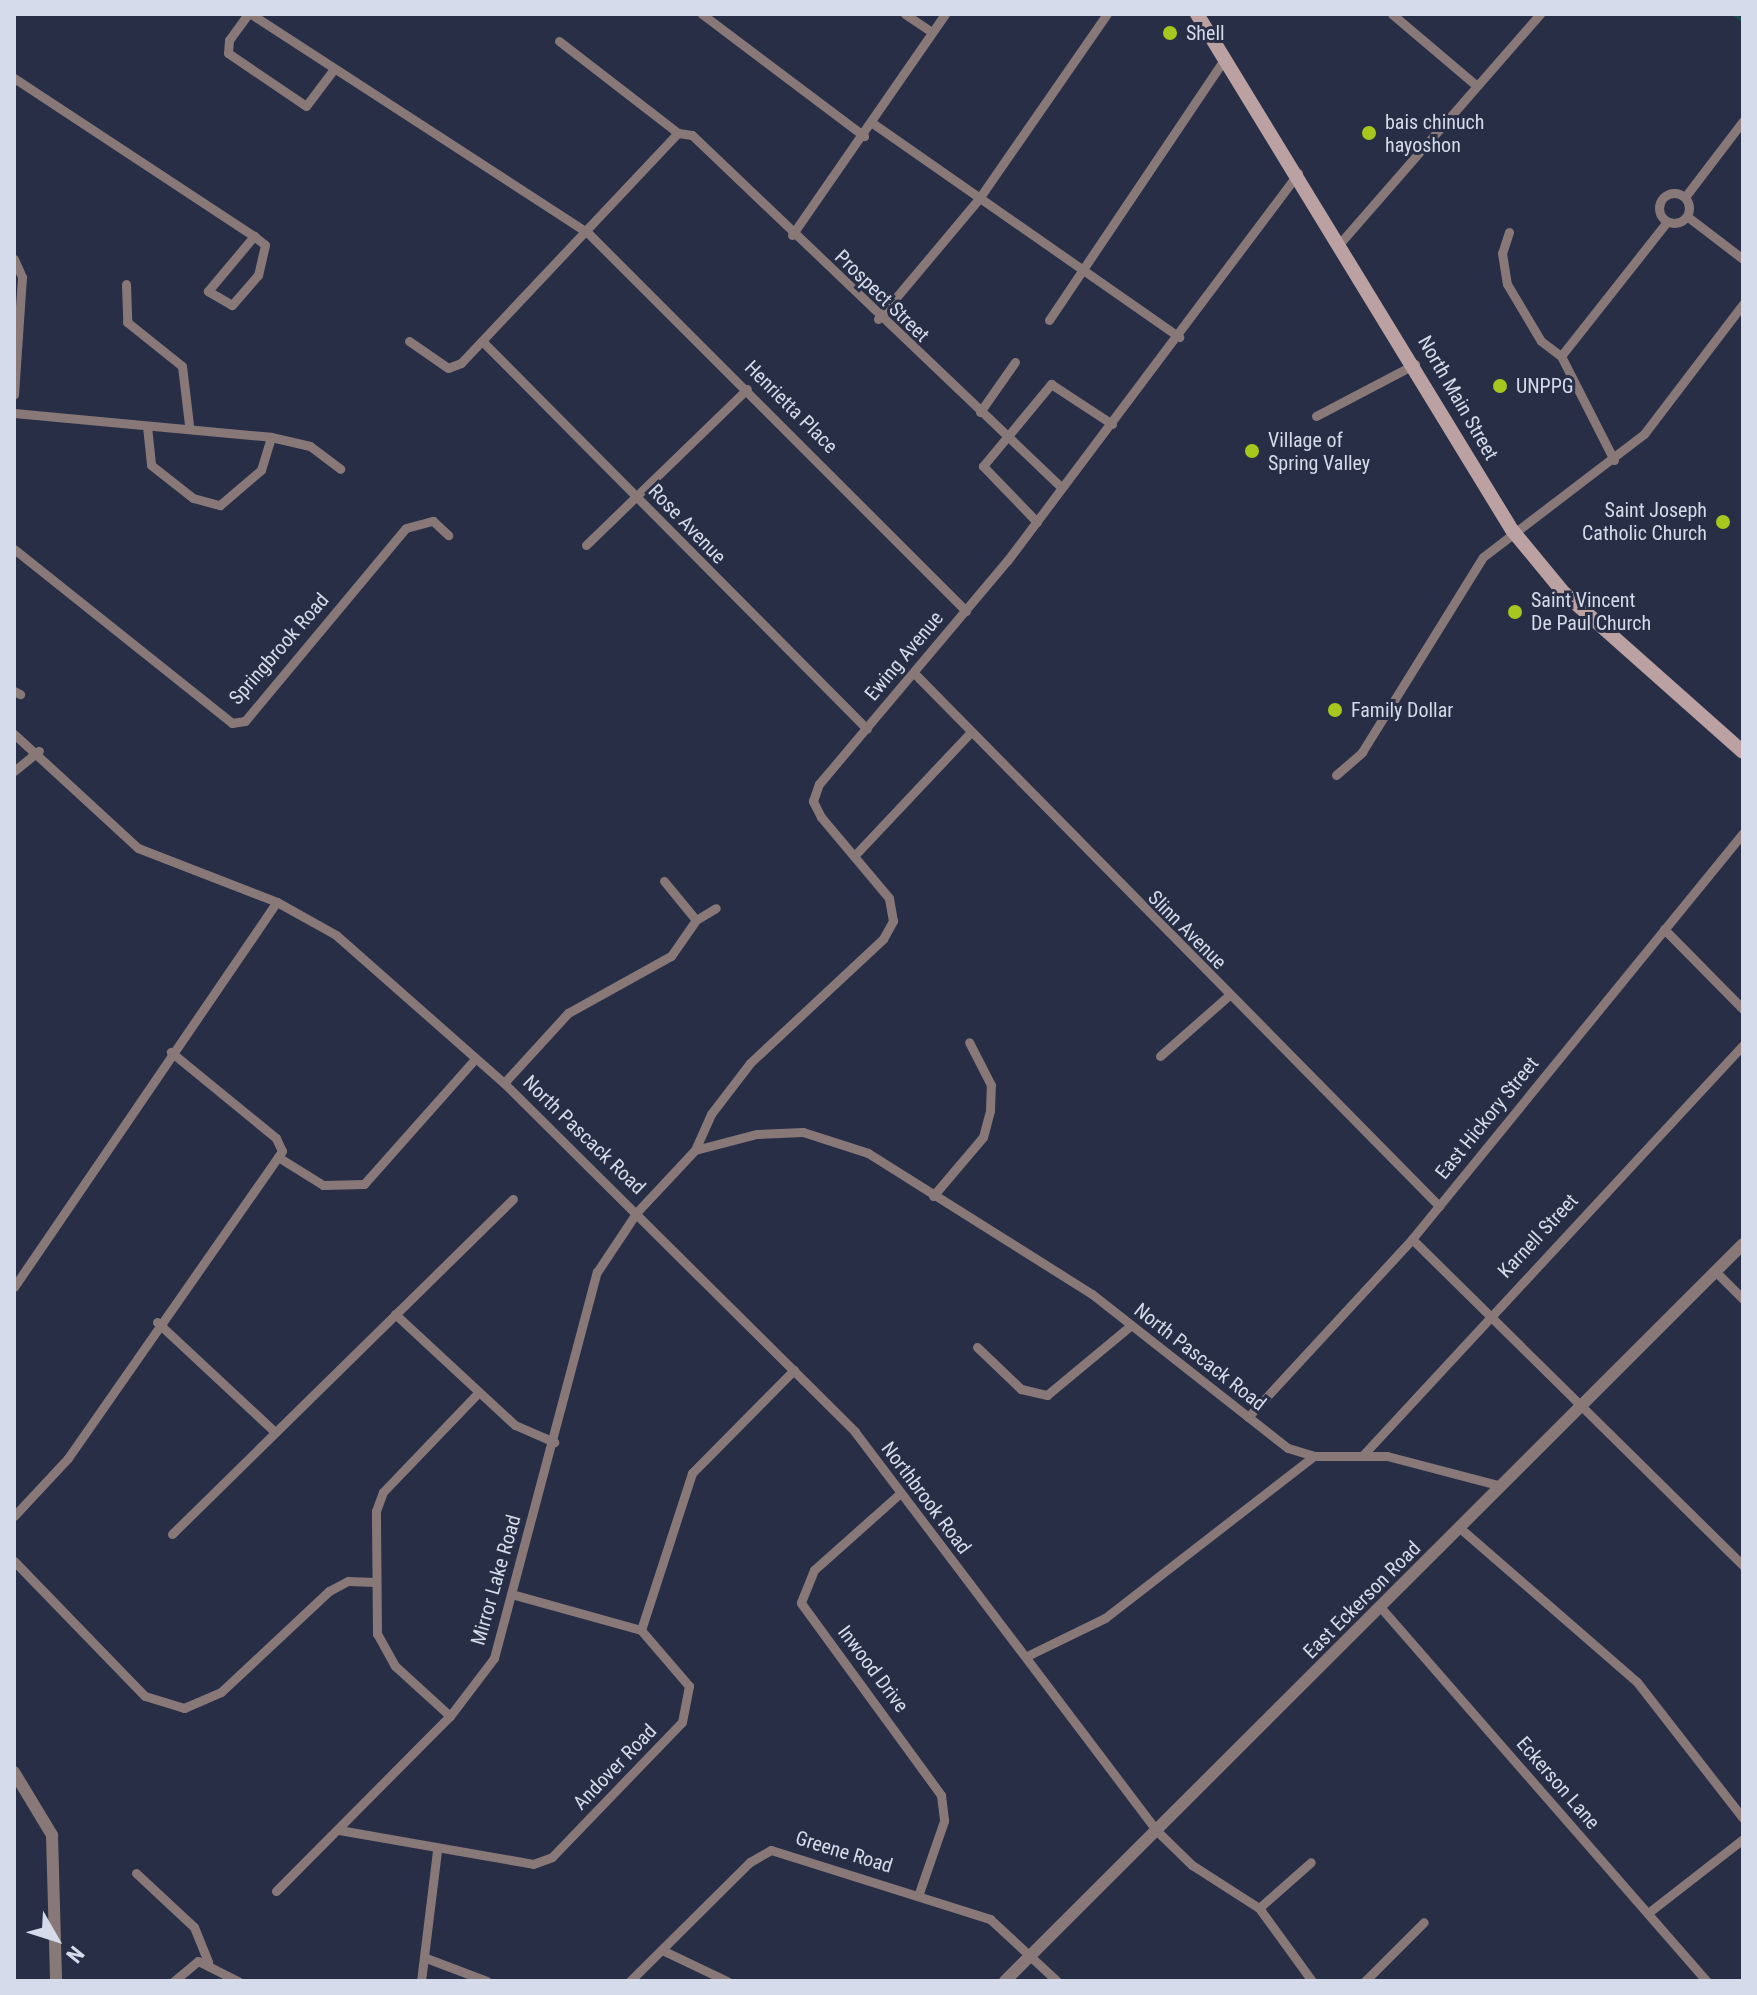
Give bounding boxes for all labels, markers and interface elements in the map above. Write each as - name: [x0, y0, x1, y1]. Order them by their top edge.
- place label: Shell: [1186, 21, 1225, 45]
- marker: Shell: [1161, 24, 1179, 42]
- place label: bais chinuch hayoshon: [1385, 110, 1484, 157]
- marker: bais chinuch hayoshon: [1360, 124, 1378, 142]
- street label: Prospect Street: [830, 245, 934, 347]
- street label: North Main Street: [1413, 332, 1503, 464]
- street label: Henrietta Place: [740, 356, 842, 458]
- place label: UNPPG: [1516, 374, 1574, 398]
- marker: UNPPG: [1491, 377, 1509, 395]
- place label: Village of Spring Valley: [1268, 428, 1370, 475]
- marker: Village of Spring Valley: [1243, 442, 1261, 460]
- street label: Rose Avenue: [643, 479, 731, 569]
- place label: Saint Joseph Catholic Church: [1582, 498, 1707, 545]
- marker: Saint Joseph Catholic Church: [1714, 513, 1732, 531]
- street label: Springbrook Road: [224, 588, 334, 710]
- place label: Saint Vincent De Paul Church: [1531, 588, 1651, 635]
- marker: Saint Vincent De Paul Church: [1506, 603, 1524, 621]
- street label: Ewing Avenue: [860, 607, 948, 705]
- place label: Family Dollar: [1351, 698, 1453, 722]
- marker: Family Dollar: [1326, 701, 1344, 719]
- street label: Slinn Avenue: [1143, 886, 1231, 974]
- street label: East Hickory Street: [1430, 1052, 1544, 1184]
- street label: North Pascack Road: [518, 1071, 650, 1199]
- street label: Karnell Street: [1493, 1189, 1583, 1283]
- street label: North Pascack Road: [1129, 1298, 1271, 1416]
- street label: Northbrook Road: [876, 1437, 976, 1559]
- street label: Mirror Lake Road: [466, 1512, 526, 1648]
- street label: East Eckerson Road: [1298, 1536, 1426, 1664]
- street label: Inwood Drive: [833, 1621, 913, 1717]
- street label: Andover Road: [568, 1719, 662, 1815]
- street label: Eckerson Lane: [1511, 1732, 1605, 1834]
- street label: Greene Road: [793, 1826, 895, 1878]
- north arrow: [16, 1899, 96, 1979]
- text: N: [61, 1941, 89, 1968]

